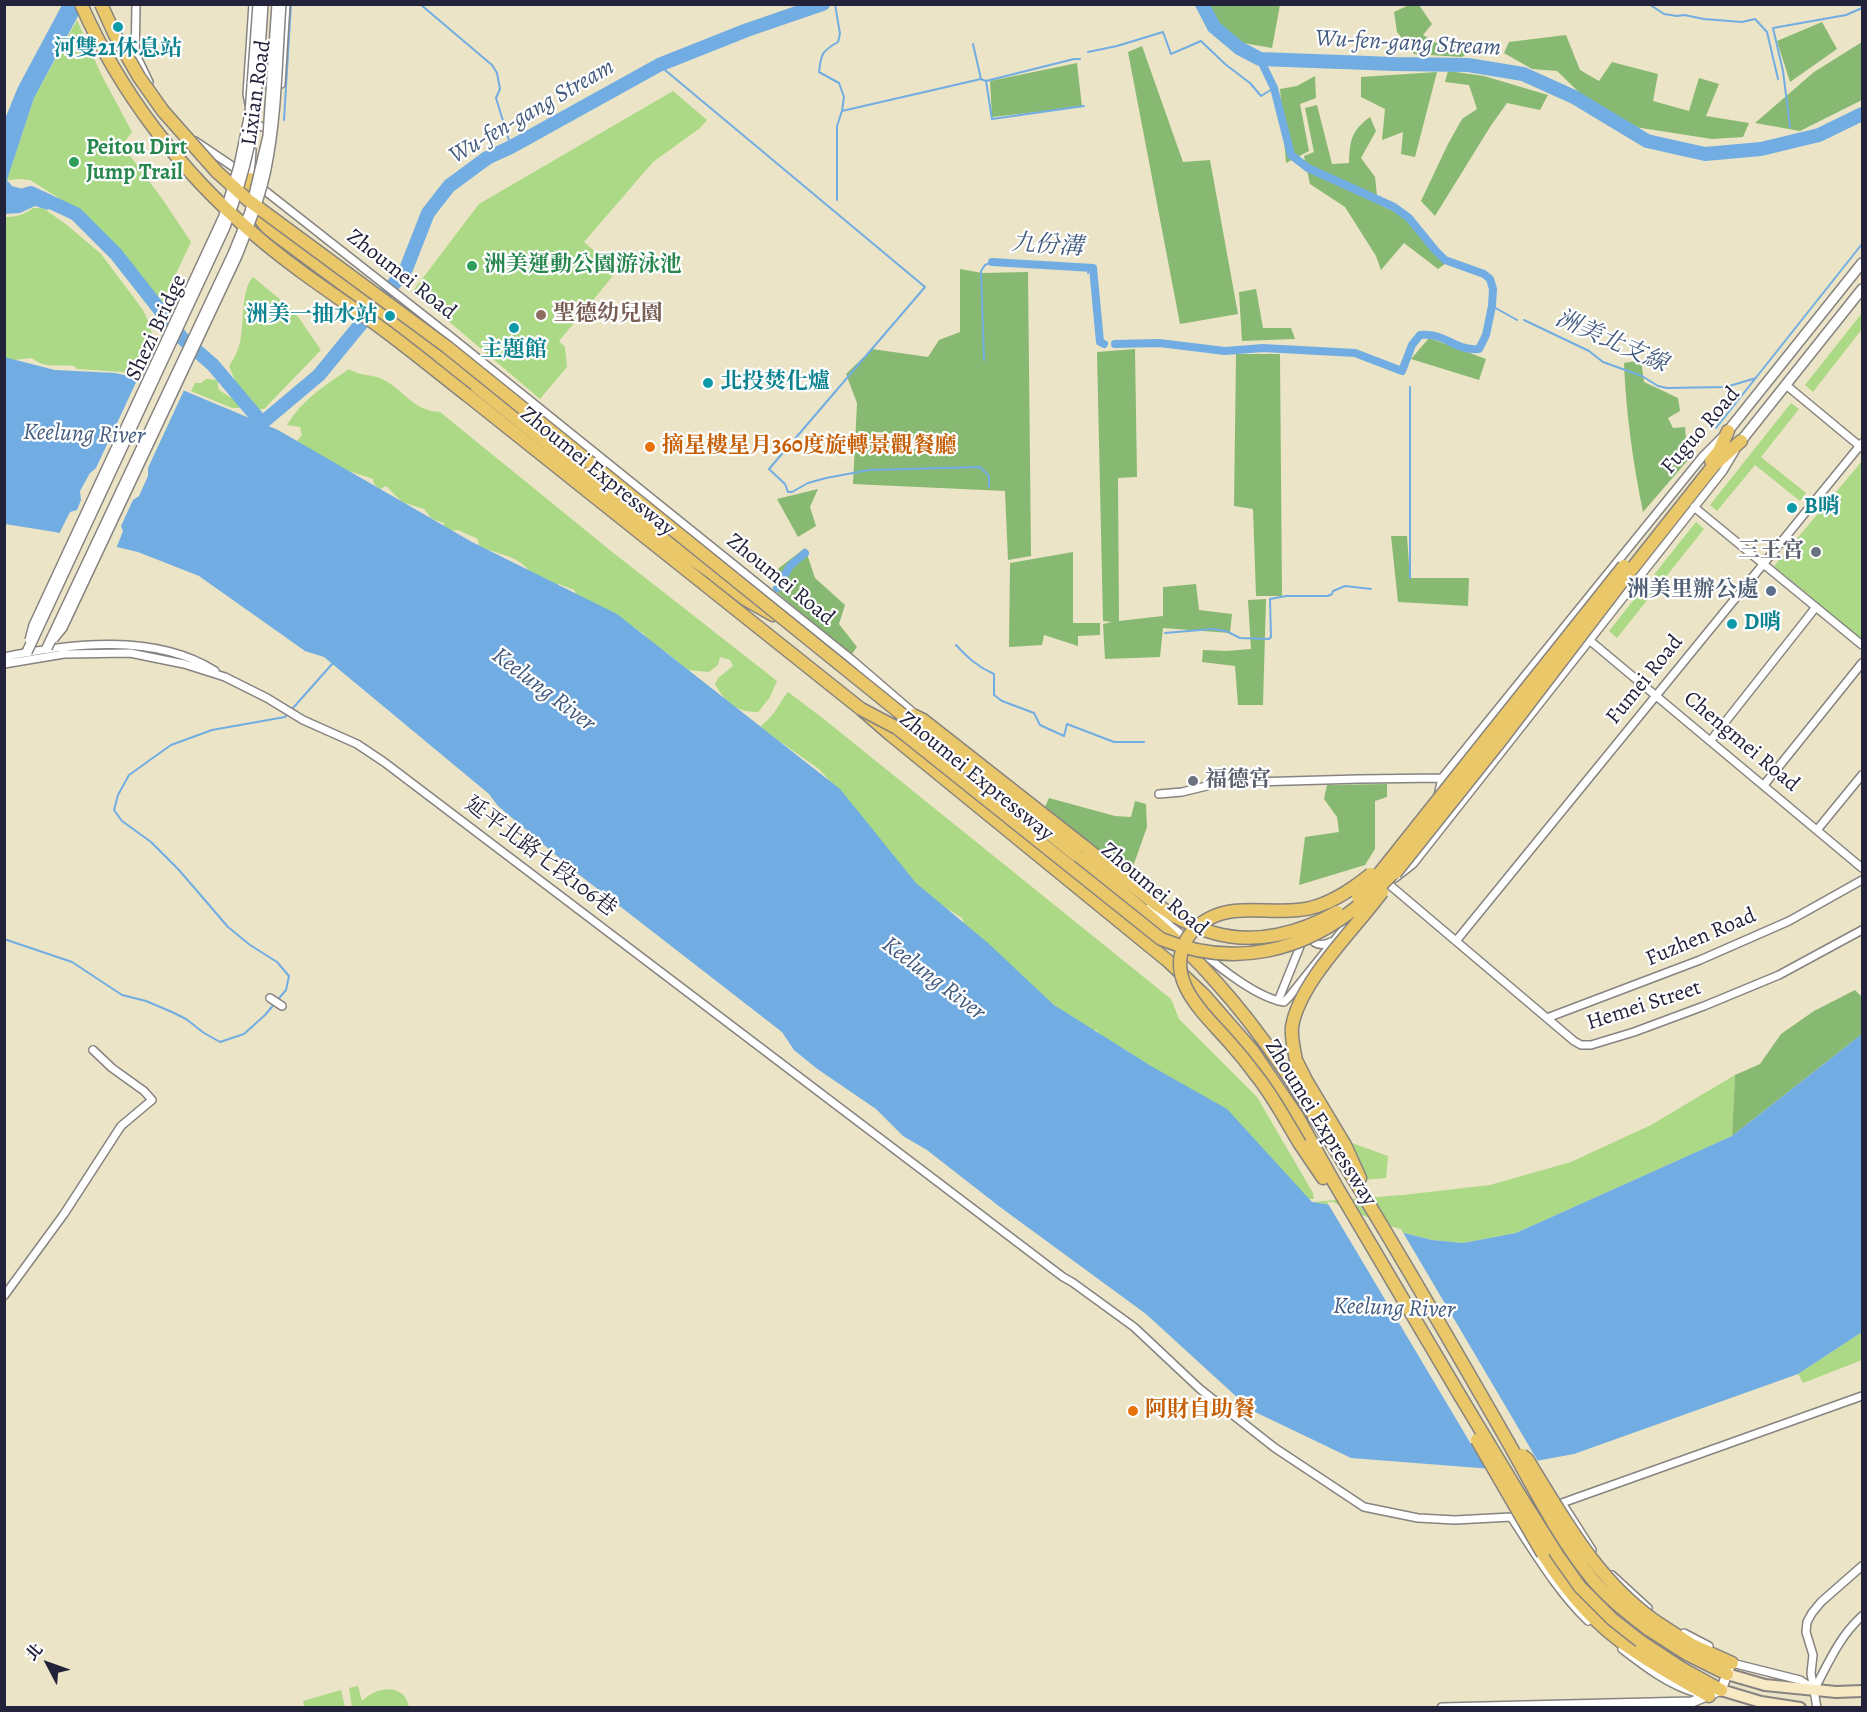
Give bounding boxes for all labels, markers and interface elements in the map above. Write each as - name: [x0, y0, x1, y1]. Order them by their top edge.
- marker: 河雙21休息站: [111, 20, 125, 34]
- water label: Wu-fen-gang Stream: [1314, 25, 1502, 63]
- place label: 河雙21休息站: [54, 37, 182, 63]
- street label: Lixian Road: [237, 38, 277, 148]
- water label: Wu-fen-gang Stream: [444, 53, 620, 171]
- place label: Peitou Dirt Jump Trail: [86, 136, 187, 188]
- marker: Peitou Dirt Jump Trail: [67, 155, 81, 169]
- street label: Zhoumei Road: [341, 224, 461, 326]
- water label: 九份溝: [1010, 229, 1084, 263]
- place label: 洲美運動公園游泳池: [484, 253, 682, 279]
- marker: 洲美運動公園游泳池: [465, 259, 479, 273]
- street label: Shezi Bridge: [121, 271, 193, 385]
- place label: 聖德幼兒園: [553, 302, 663, 328]
- place label: 洲美一抽水站: [246, 303, 378, 329]
- water label: 洲美北支線: [1550, 304, 1672, 380]
- marker: 聖德幼兒園: [534, 308, 548, 322]
- marker: 洲美一抽水站: [383, 309, 397, 323]
- marker: 主題館: [507, 321, 521, 335]
- place label: 主題館: [481, 338, 547, 364]
- place label: 北投焚化爐: [720, 370, 830, 396]
- marker: 北投焚化爐: [701, 376, 715, 390]
- street label: Fuguo Road: [1656, 382, 1746, 480]
- street label: Zhoumei Expressway: [514, 402, 680, 542]
- water label: Keelung River: [23, 418, 145, 452]
- place label: 摘星樓星月360度旋轉景觀餐廳: [662, 434, 957, 460]
- marker: 摘星樓星月360度旋轉景觀餐廳: [643, 440, 657, 454]
- place label: B哨: [1804, 495, 1840, 521]
- marker: B哨: [1785, 501, 1799, 515]
- street label: Zhoumei Road: [721, 528, 839, 632]
- place label: 三王宮: [1738, 539, 1804, 565]
- marker: 三王宮: [1809, 545, 1823, 559]
- place label: 洲美里辦公處: [1627, 578, 1759, 604]
- marker: 洲美里辦公處: [1764, 584, 1778, 598]
- place label: D哨: [1744, 611, 1781, 637]
- marker: D哨: [1725, 617, 1739, 631]
- street label: Fumei Road: [1601, 630, 1689, 730]
- water label: Keelung River: [486, 642, 600, 738]
- street label: Chengmei Road: [1678, 686, 1804, 798]
- street label: Zhoumei Expressway: [893, 707, 1059, 847]
- place label: 福德宮: [1205, 768, 1271, 794]
- marker: 福德宮: [1186, 774, 1200, 788]
- street label: 延平北路七段106巷: [459, 791, 621, 923]
- street label: Zhoumei Road: [1095, 838, 1213, 942]
- street label: Fuzhen Road: [1642, 903, 1760, 973]
- water label: Keelung River: [876, 931, 990, 1027]
- street label: Hemei Street: [1583, 975, 1705, 1037]
- street label: Zhoumei Expressway: [1258, 1035, 1382, 1211]
- water label: Keelung River: [1333, 1292, 1455, 1326]
- place label: 阿財自助餐: [1145, 1398, 1255, 1424]
- marker: 阿財自助餐: [1126, 1404, 1140, 1418]
- north arrow: [18, 1634, 78, 1694]
- text: 北: [21, 1639, 48, 1665]

